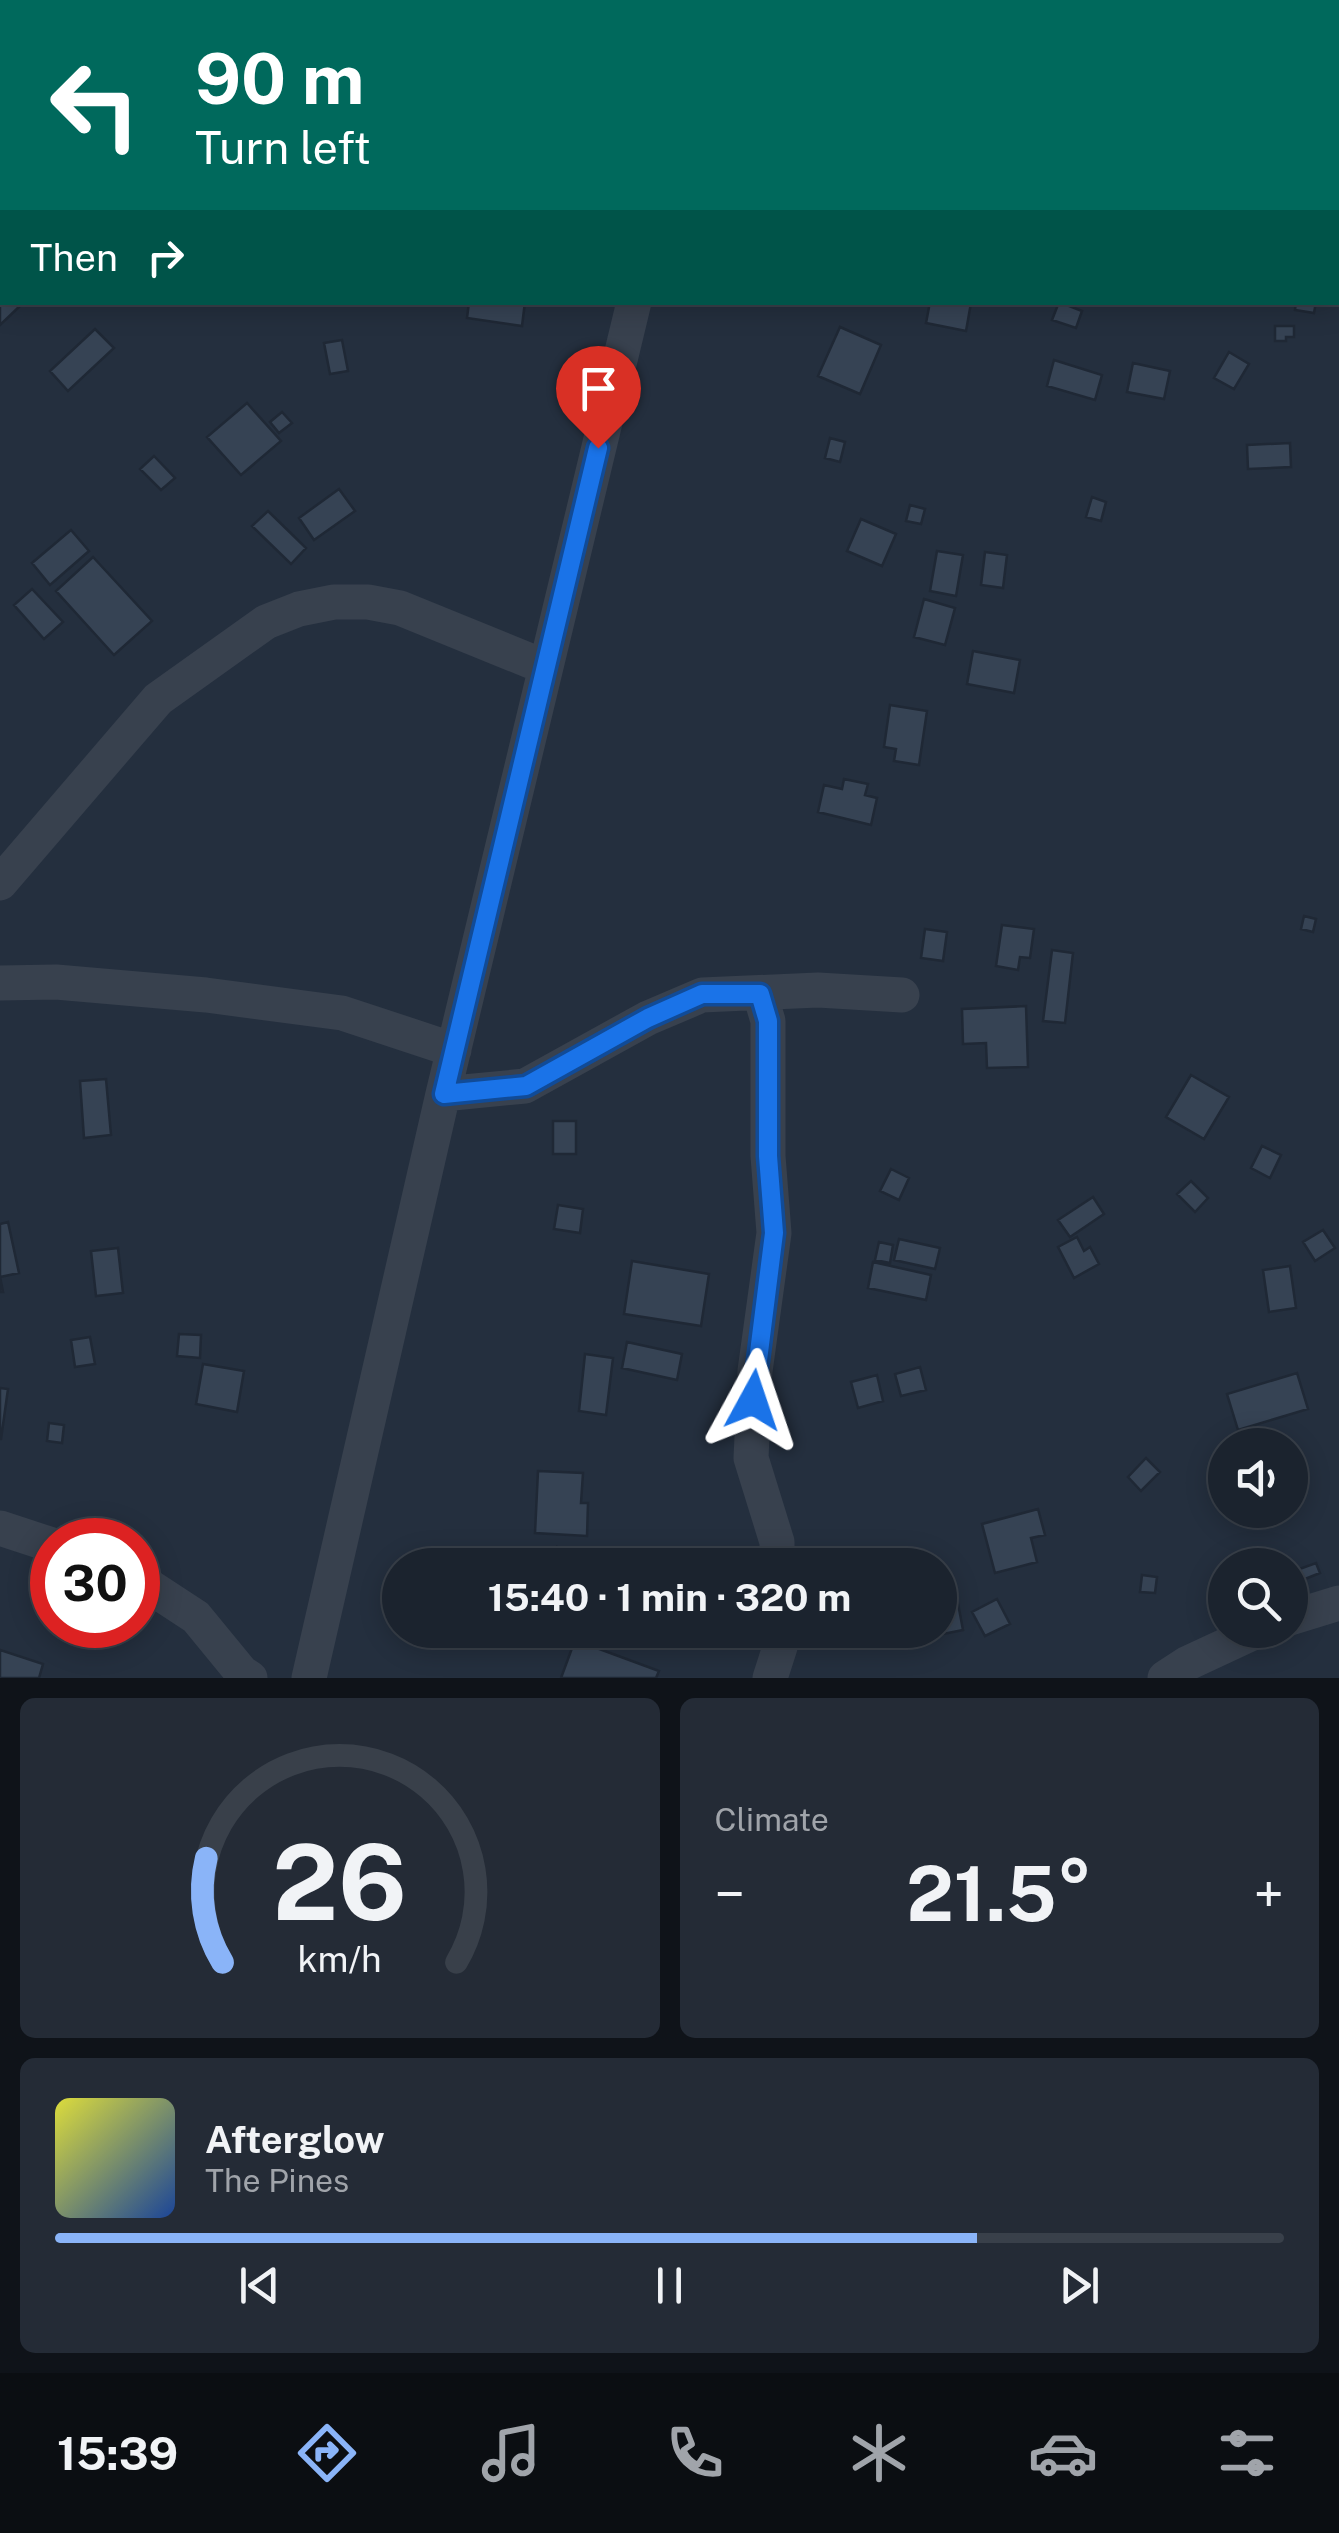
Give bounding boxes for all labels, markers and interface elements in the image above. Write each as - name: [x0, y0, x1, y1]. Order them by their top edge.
- text: 90 m: [195, 37, 365, 120]
- icon: left: [30, 40, 160, 170]
- text: Turn left: [195, 121, 371, 174]
- icon: right: [138, 230, 193, 285]
- text: Then: [30, 235, 118, 280]
- pin: [556, 346, 641, 449]
- icon: arrive: [571, 361, 626, 416]
- position arrow: [701, 1348, 805, 1452]
- map controls: [1208, 1428, 1308, 1648]
- button: sound: [1208, 1428, 1308, 1528]
- speed limit sign: 30: [30, 1518, 160, 1648]
- button: search: [1208, 1548, 1308, 1648]
- text: 15:40 · 1 min · 320 m: [488, 1575, 851, 1620]
- text: Climate: [715, 1801, 829, 1838]
- text: 26: [272, 1821, 407, 1943]
- text: 21.5°: [906, 1850, 1092, 1938]
- text: −: [715, 1862, 745, 1926]
- text: +: [1254, 1862, 1284, 1926]
- text: km/h: [298, 1938, 382, 1980]
- text: Afterglow: [205, 2117, 385, 2162]
- text: The Pines: [205, 2162, 349, 2199]
- icon: previous: [232, 2258, 287, 2313]
- icon: pause: [642, 2258, 697, 2313]
- icon: next: [1052, 2258, 1107, 2313]
- icon: directions: [292, 2418, 362, 2488]
- icon: music: [476, 2418, 546, 2488]
- icon: phone: [660, 2418, 730, 2488]
- icon: climate: [844, 2418, 914, 2488]
- icon: car: [1028, 2418, 1098, 2488]
- icon: filters: [1212, 2418, 1282, 2488]
- text: 15:39: [57, 2427, 178, 2480]

